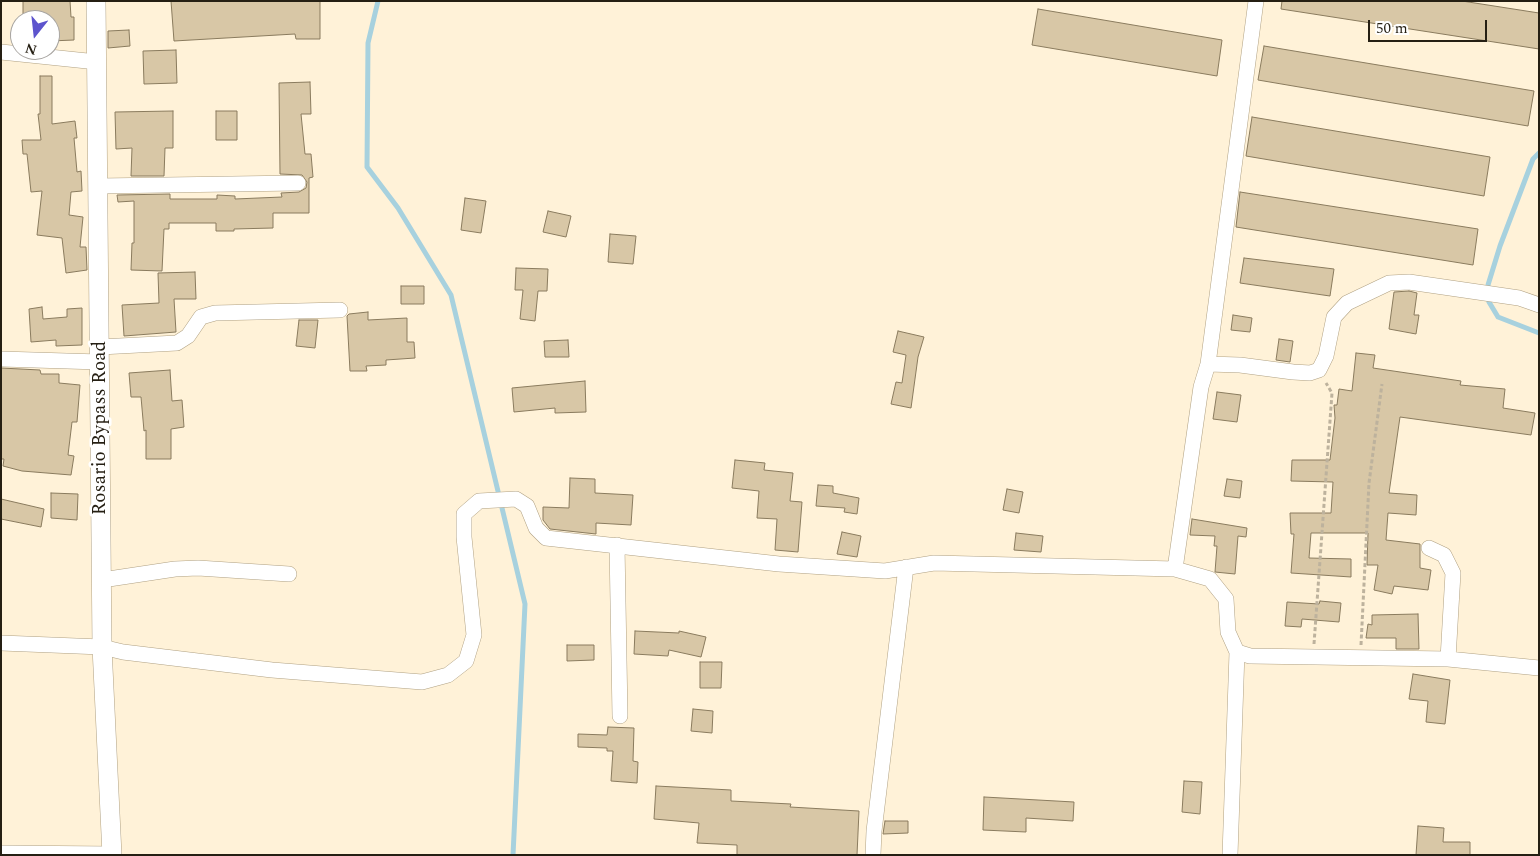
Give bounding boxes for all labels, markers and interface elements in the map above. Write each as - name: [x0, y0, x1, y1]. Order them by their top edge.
- north arrow: [10, 10, 60, 60]
- scale bar: [1370, 10, 1489, 42]
- text: 50 m: [1376, 17, 1408, 40]
- text: N: [23, 37, 39, 61]
- street label: Rosario Bypass Road: [90, 341, 112, 515]

